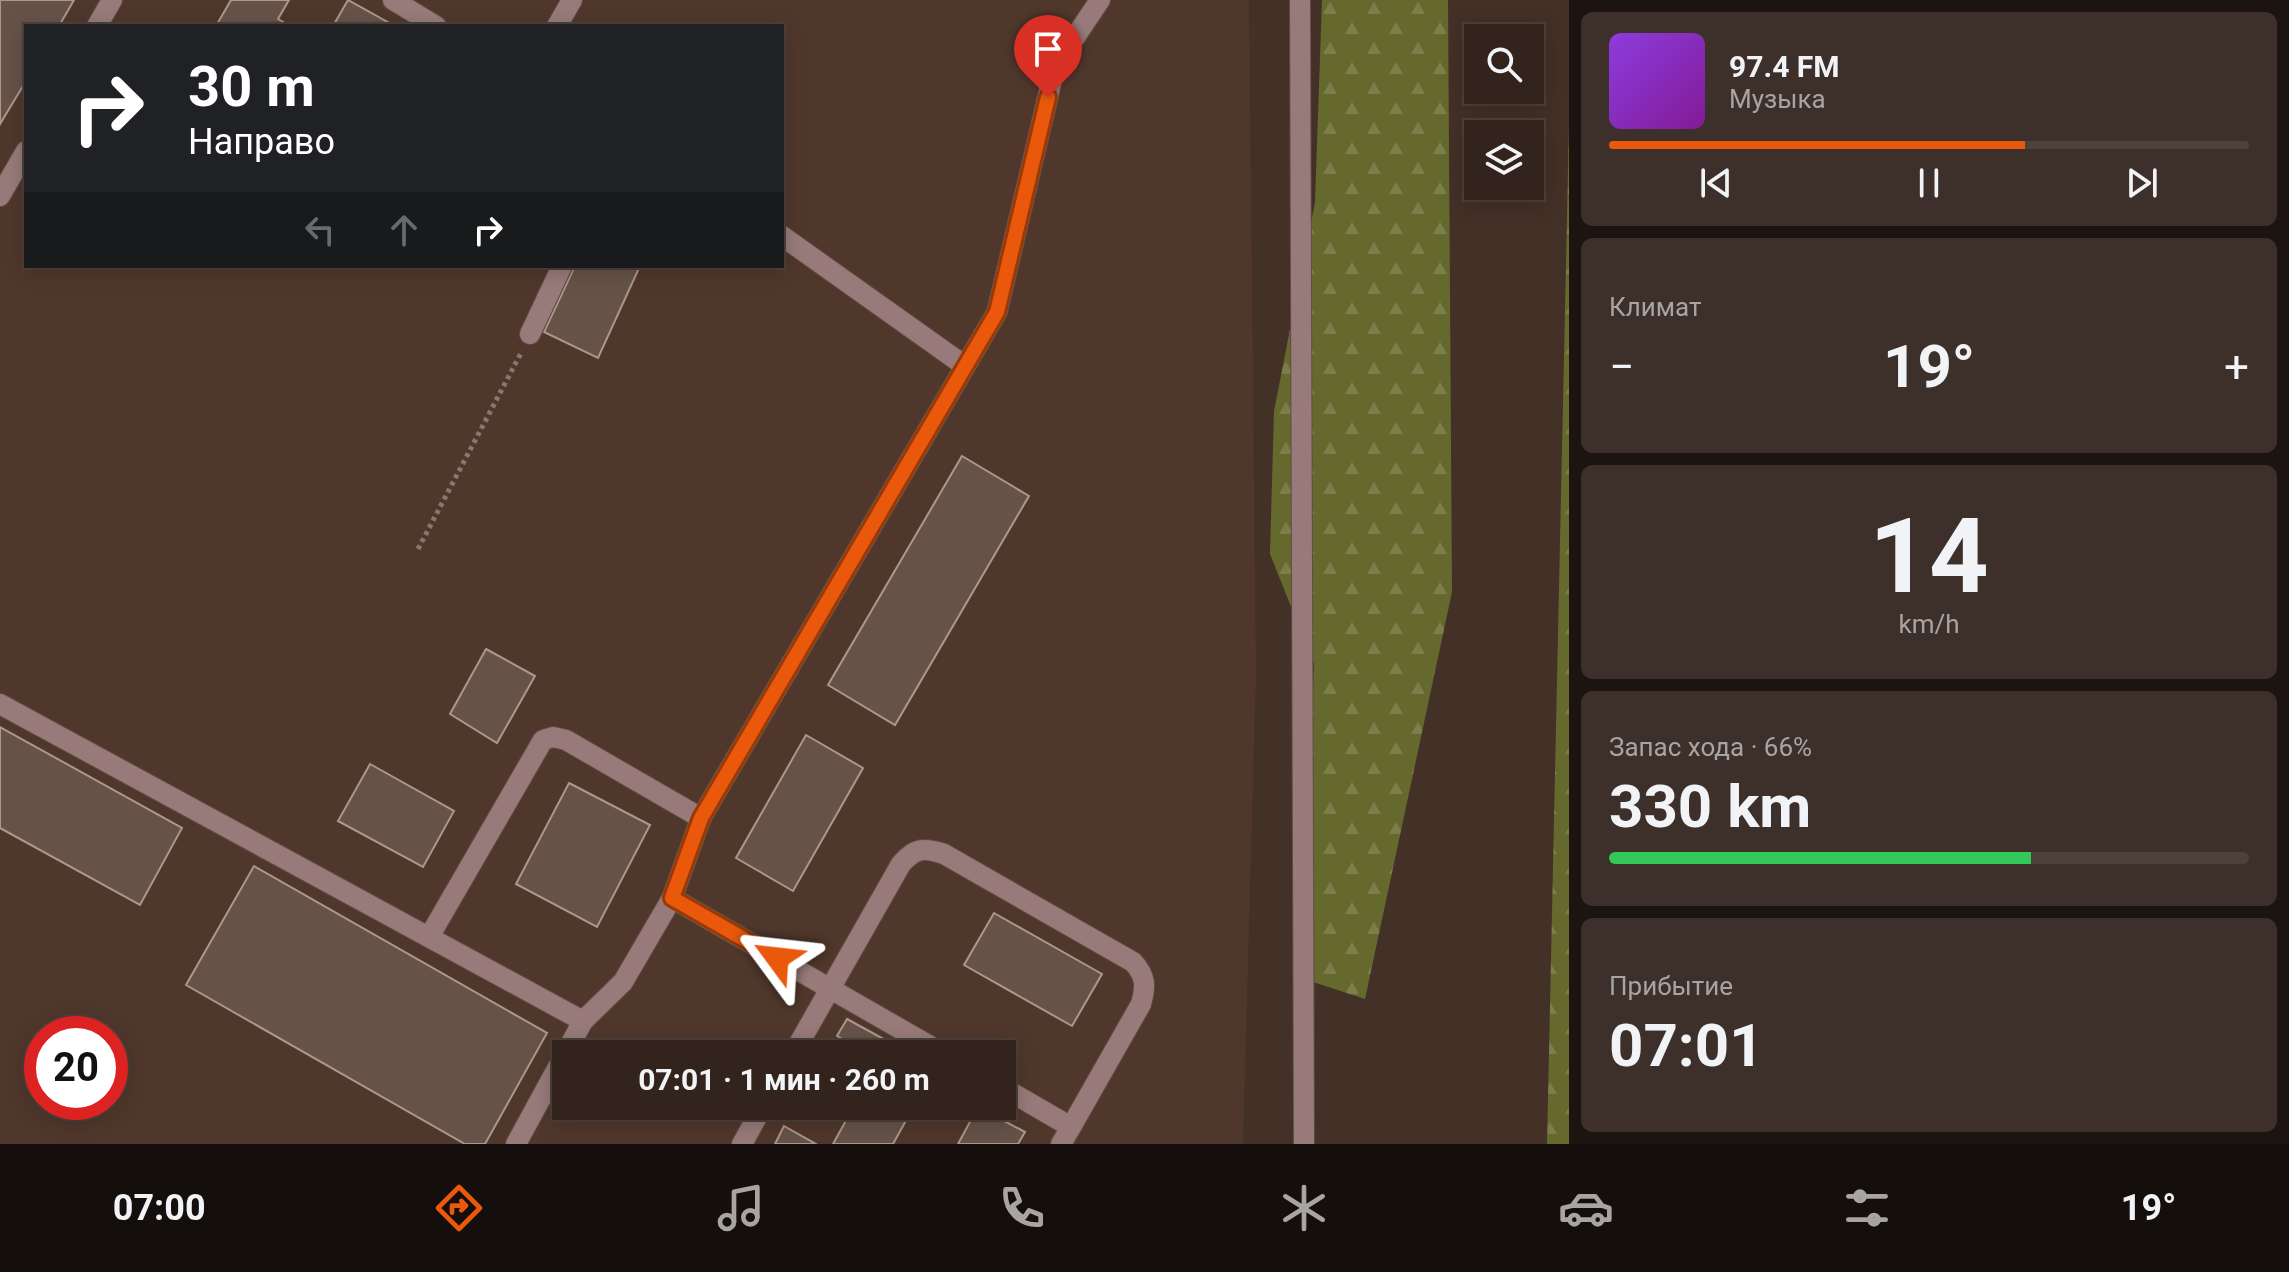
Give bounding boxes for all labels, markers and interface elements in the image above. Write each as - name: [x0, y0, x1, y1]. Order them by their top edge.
- pin: [1014, 15, 1082, 97]
- map controls: [1464, 24, 1544, 200]
- button: search: [1464, 24, 1544, 104]
- icon: arrive: [1026, 27, 1070, 71]
- text: 97.4 FM: [1729, 49, 1840, 84]
- text: 30 m: [188, 54, 315, 120]
- icon: right: [56, 56, 160, 160]
- text: Музыка: [1729, 84, 1826, 114]
- button: layers: [1464, 120, 1544, 200]
- text: Направо: [188, 121, 335, 163]
- icon: previous: [1694, 161, 1738, 205]
- icon: pause: [1907, 161, 1951, 205]
- icon: next: [2120, 161, 2164, 205]
- icon: left: [298, 208, 342, 252]
- icon: ahead: [382, 208, 426, 252]
- icon: right: [466, 208, 510, 252]
- text: Климат: [1609, 292, 1701, 322]
- text: 19°: [1883, 331, 1975, 402]
- text: −: [1609, 341, 1634, 393]
- text: +: [2224, 341, 2249, 393]
- text: 14: [1869, 496, 1989, 617]
- text: km/h: [1898, 609, 1960, 639]
- text: Запас хода · 66%: [1609, 732, 1812, 762]
- text: 330 km: [1609, 771, 1811, 842]
- position arrow: [735, 916, 819, 1000]
- text: Прибытие: [1609, 971, 1733, 1001]
- text: 07:01: [1609, 1010, 1764, 1081]
- speed limit sign: 20: [24, 1016, 128, 1120]
- text: 07:01 · 1 мин · 260 m: [638, 1062, 930, 1097]
- icon: directions: [431, 1180, 487, 1236]
- icon: music: [713, 1180, 769, 1236]
- icon: phone: [994, 1180, 1050, 1236]
- icon: climate: [1276, 1180, 1332, 1236]
- icon: car: [1558, 1180, 1614, 1236]
- icon: filters: [1839, 1180, 1895, 1236]
- text: 07:00: [113, 1187, 206, 1229]
- text: 19°: [2121, 1187, 2176, 1229]

